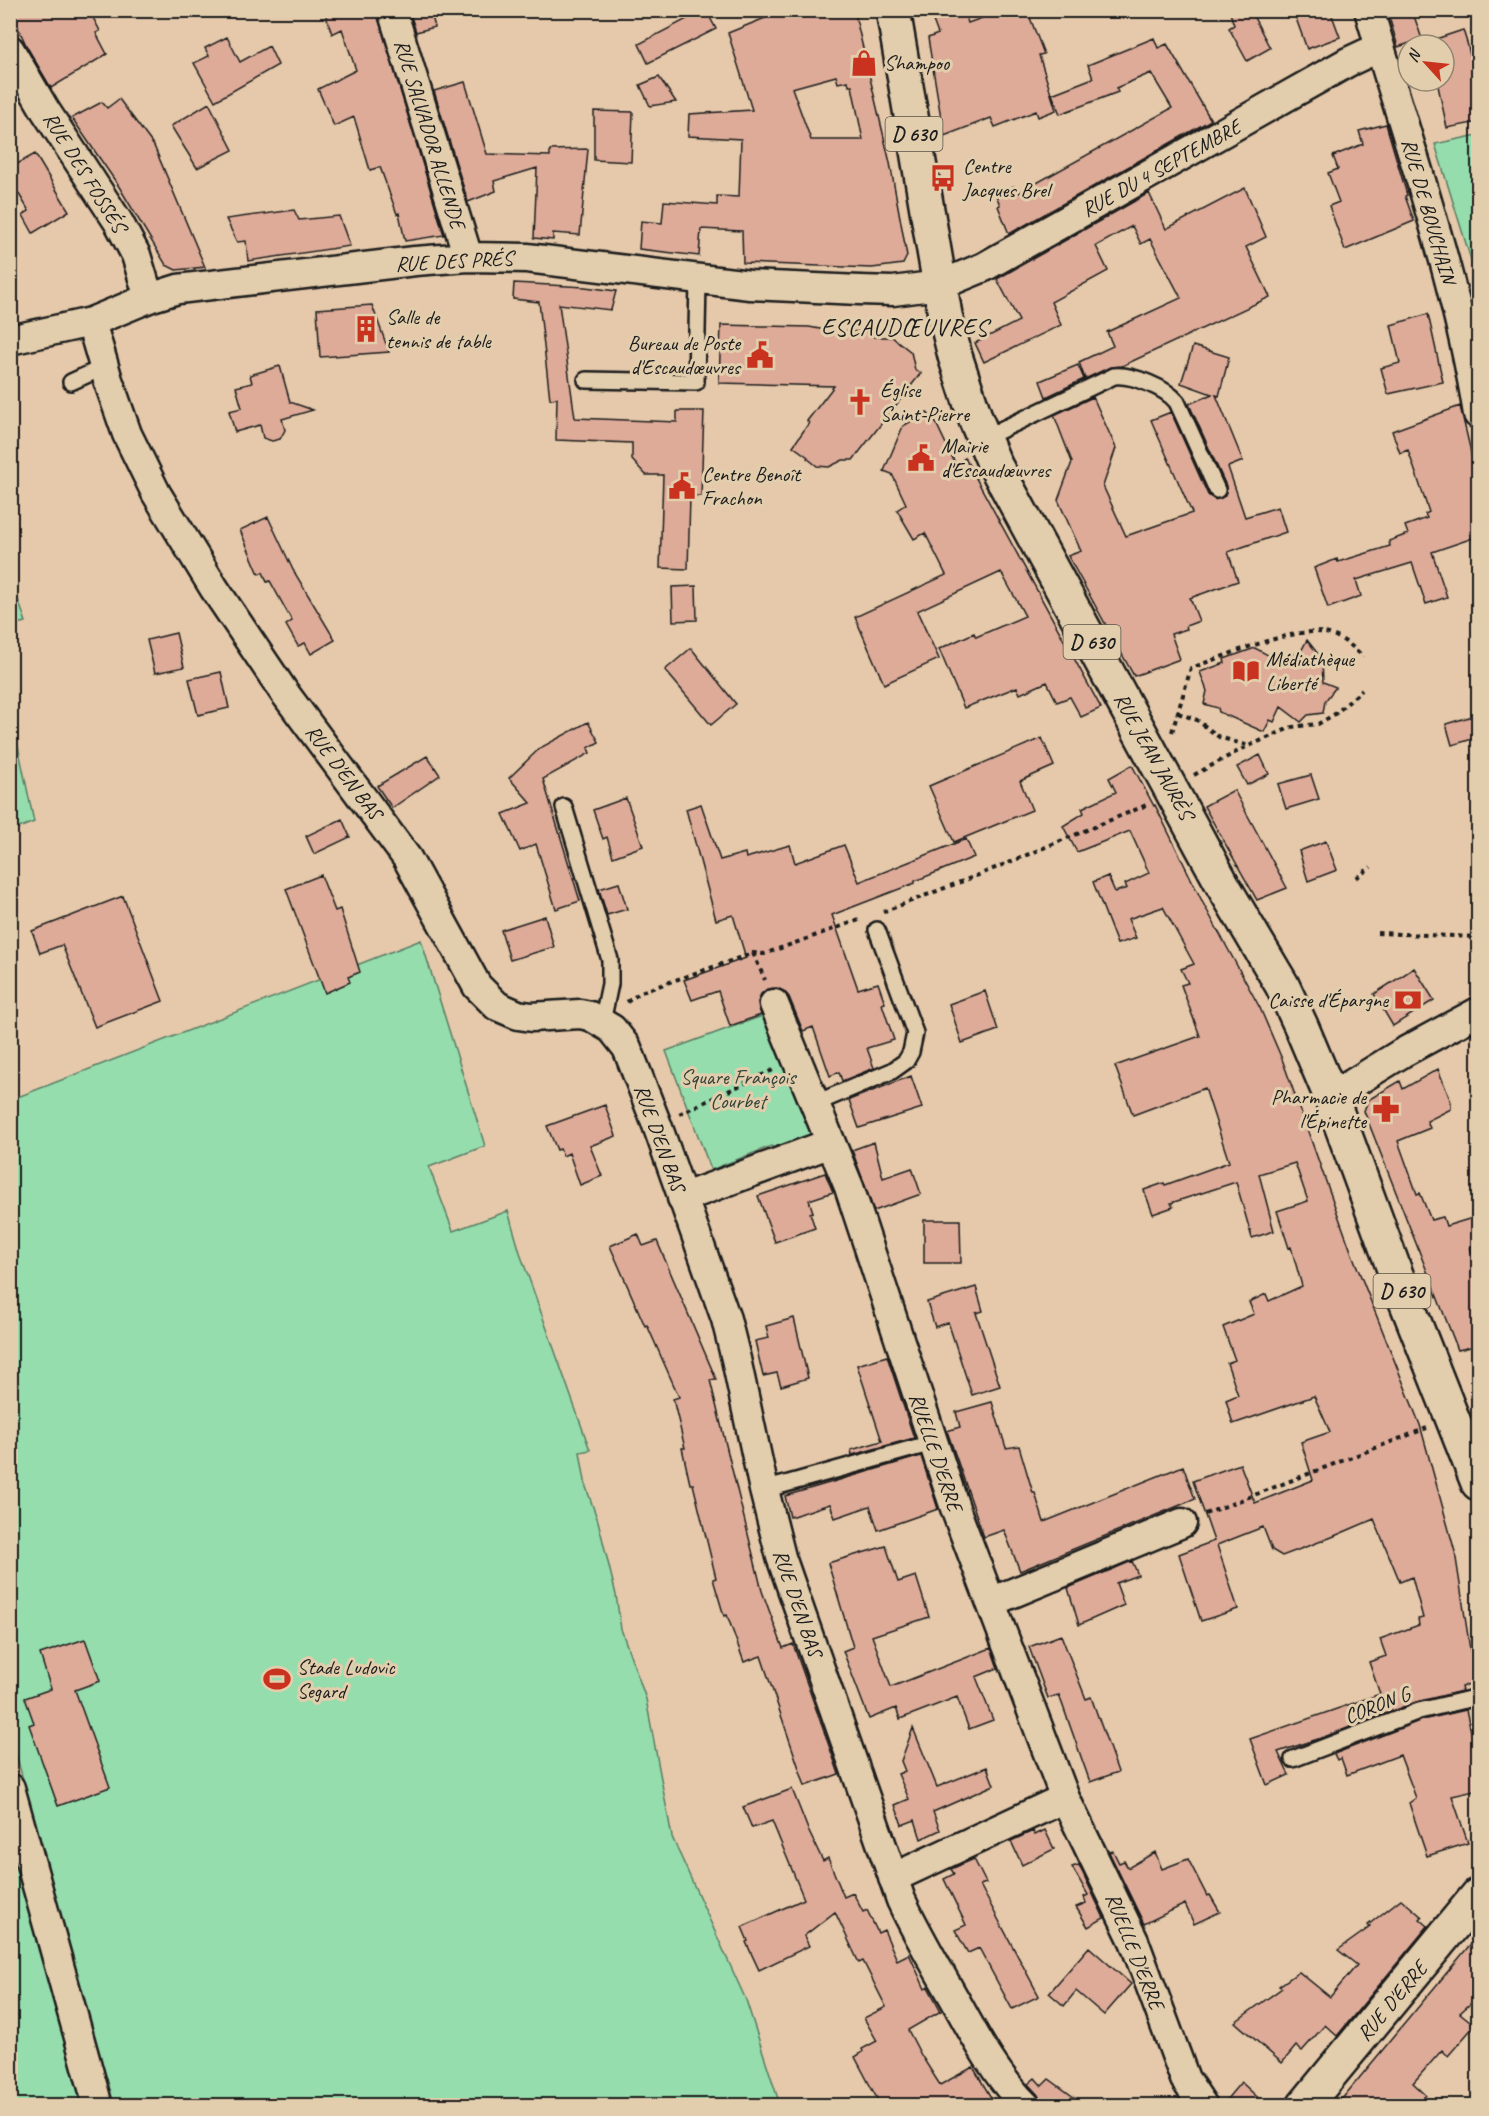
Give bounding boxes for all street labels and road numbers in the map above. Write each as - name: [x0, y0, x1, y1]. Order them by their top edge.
- street label: RUE SALVADOR ALLENDE: [389, 36, 472, 234]
- street label: RUE DES FOSSÉS: [38, 107, 134, 240]
- street label: RUE DU 4 SEPTEMBRE: [1077, 112, 1247, 223]
- road number: D 630: [886, 117, 942, 151]
- street label: RUE DE BOUCHAIN: [1396, 136, 1463, 289]
- street label: RUE DES PRÉS: [395, 245, 517, 277]
- road number: D 630: [1064, 625, 1120, 659]
- street label: RUE JEAN JAURÈS: [1108, 688, 1201, 827]
- street label: RUE D'EN BAS: [300, 720, 390, 827]
- street label: RUE D'EN BAS: [629, 1081, 692, 1198]
- road number: D 630: [1374, 1274, 1430, 1308]
- street label: RUELLE D'ERRE: [904, 1389, 969, 1517]
- street label: RUE D'EN BAS: [768, 1546, 829, 1663]
- street label: CORON G: [1341, 1680, 1416, 1729]
- street label: RUELLE D'ERRE: [1100, 1889, 1171, 2015]
- street label: RUE D'ERRE: [1351, 1954, 1434, 2046]

